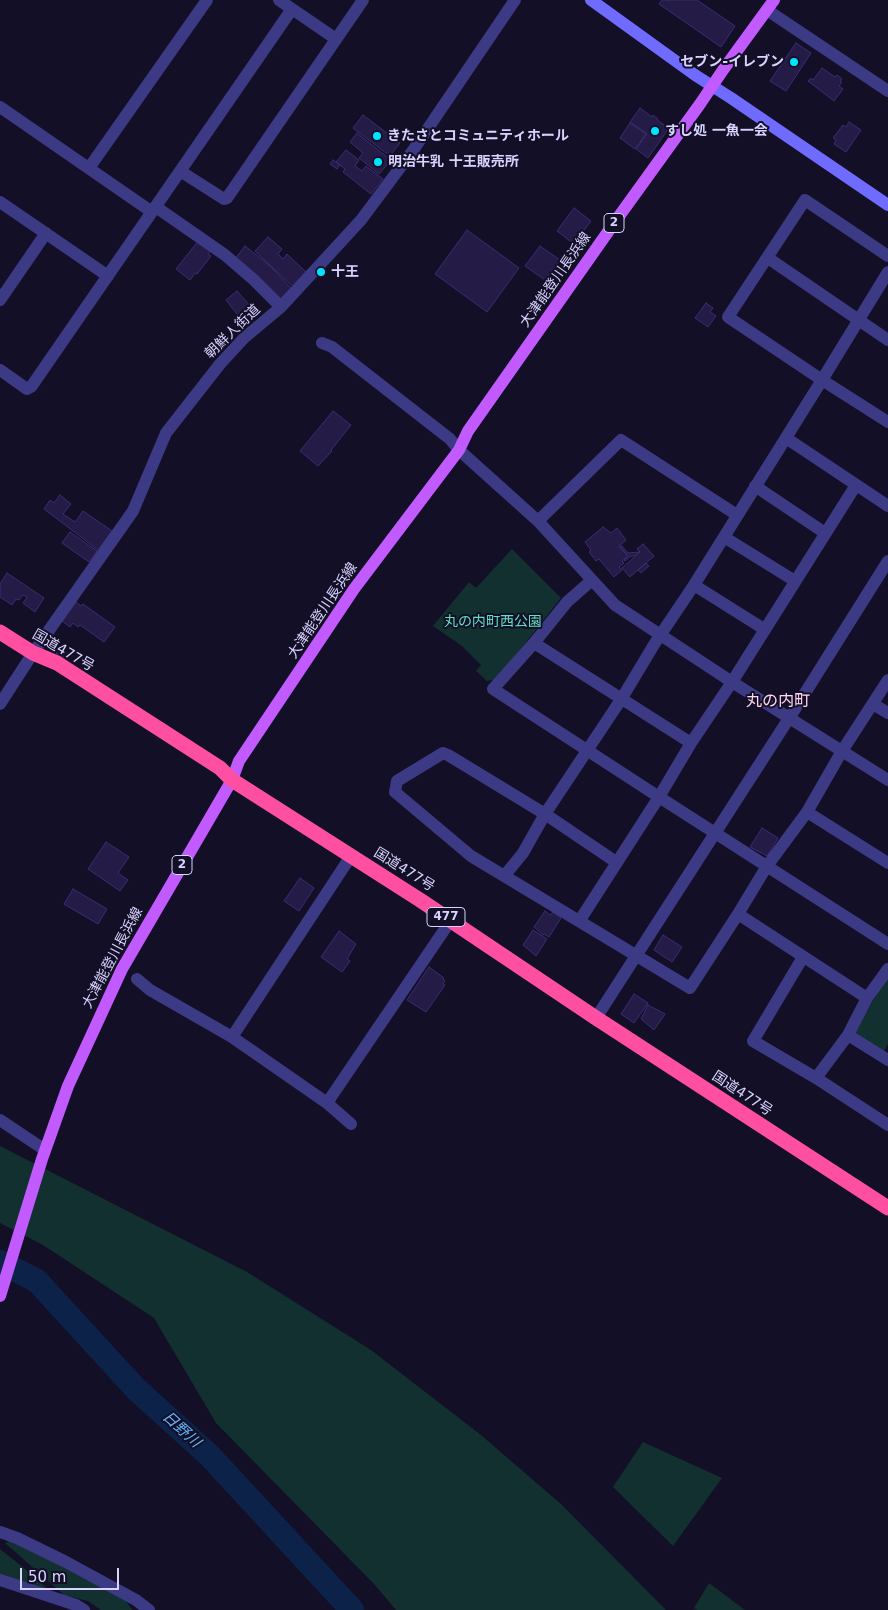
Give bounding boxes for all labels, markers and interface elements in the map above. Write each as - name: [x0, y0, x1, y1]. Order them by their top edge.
- place label: セブン-イレブン: [680, 54, 784, 70]
- marker: セブン-イレブン: [788, 56, 800, 68]
- place label: すし処 一魚一会: [665, 123, 768, 139]
- marker: すし処 一魚一会: [649, 125, 661, 137]
- place label: きたさとコミュニティホール: [387, 128, 569, 144]
- marker: きたさとコミュニティホール: [371, 130, 383, 142]
- place label: 明治牛乳 十王販売所: [388, 154, 519, 170]
- marker: 明治牛乳 十王販売所: [372, 156, 384, 168]
- road number: 2: [604, 214, 624, 232]
- street label: 大津能登川長浜線: [517, 229, 595, 331]
- place label: 十王: [331, 264, 359, 280]
- marker: 十王: [315, 266, 327, 278]
- street label: 朝鮮人街道: [202, 302, 264, 362]
- street label: 大津能登川長浜線: [285, 560, 361, 662]
- park label: 丸の内町西公園: [444, 614, 542, 630]
- street label: 国道477号: [29, 627, 97, 675]
- district label: 丸の内町: [746, 692, 810, 712]
- street label: 国道477号: [370, 845, 438, 895]
- road number: 2: [172, 856, 192, 874]
- street label: 大津能登川長浜線: [79, 905, 147, 1011]
- road number: 477: [427, 908, 465, 926]
- street label: 国道477号: [709, 1068, 775, 1120]
- water label: 日野川: [158, 1408, 204, 1452]
- scale bar: [22, 1558, 121, 1590]
- text: 50 m: [28, 1568, 66, 1586]

